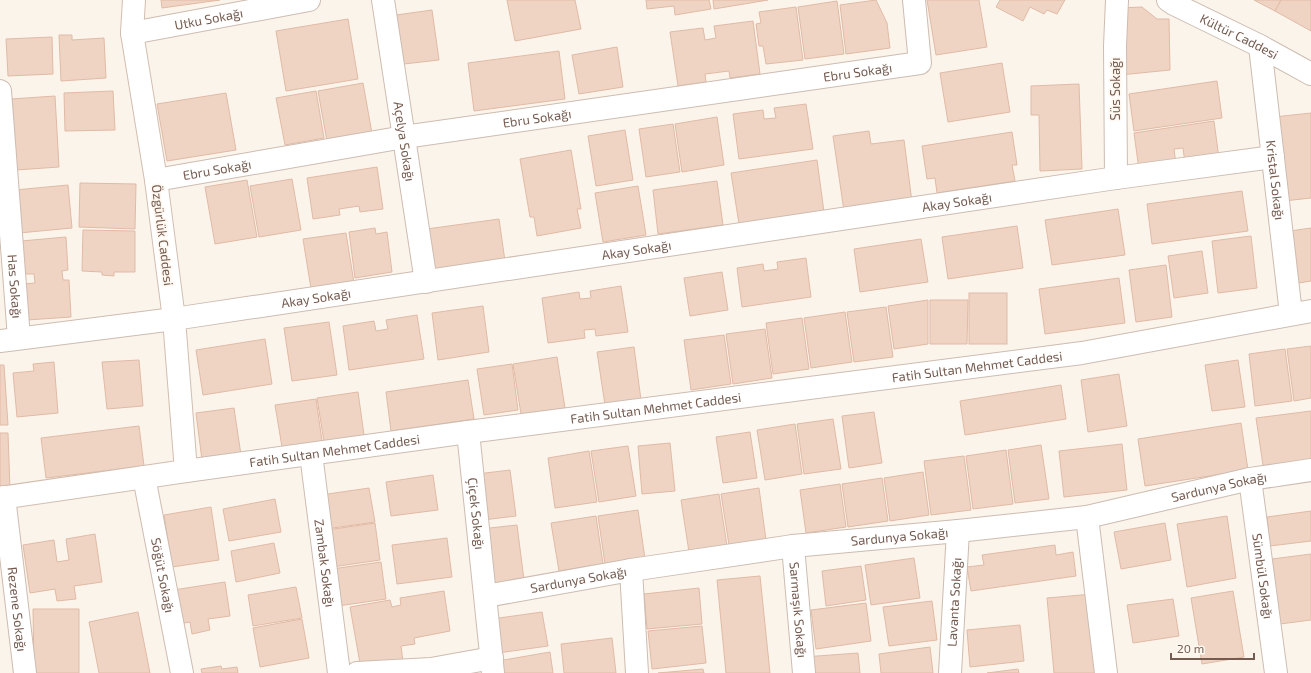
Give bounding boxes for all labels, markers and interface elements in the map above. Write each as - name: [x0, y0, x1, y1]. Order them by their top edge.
- street label: Utku Sokağı: [173, 4, 244, 33]
- street label: Kültür Caddesi: [1198, 10, 1281, 63]
- street label: Süs Sokağı: [1107, 57, 1123, 121]
- street label: Ebru Sokağı: [822, 59, 893, 85]
- street label: Açelya Sokağı: [391, 100, 419, 182]
- street label: Ebru Sokağı: [502, 105, 572, 131]
- street label: Kristal Sokağı: [1263, 139, 1288, 221]
- street label: Ebru Sokağı: [182, 156, 253, 183]
- street label: Özgürlük Caddesi: [149, 183, 177, 287]
- street label: Akay Sokağı: [921, 189, 993, 215]
- street label: Akay Sokağı: [601, 237, 672, 263]
- street label: Has Sokağı: [5, 254, 25, 319]
- street label: Akay Sokağı: [280, 285, 352, 311]
- street label: Fatih Sultan Mehmet Caddesi: [891, 348, 1063, 385]
- street label: Fatih Sultan Mehmet Caddesi: [569, 389, 742, 427]
- street label: Fatih Sultan Mehmet Caddesi: [248, 431, 421, 470]
- street label: Sardunya Sokağı: [1170, 469, 1268, 505]
- street label: Çiçek Sokağı: [464, 477, 488, 550]
- street label: Zambak Sokağı: [311, 518, 339, 608]
- street label: Sardunya Sokağı: [850, 524, 949, 549]
- street label: Sümbül Sokağı: [1249, 532, 1277, 620]
- street label: Söğüt Sokağı: [148, 536, 178, 614]
- street label: Lavanta Sokağı: [943, 557, 964, 647]
- street label: Sarmaşık Sokağı: [786, 561, 811, 658]
- street label: Sardunya Sokağı: [529, 563, 628, 596]
- street label: Rezene Sokağı: [4, 566, 30, 652]
- scale bar: [1171, 635, 1254, 661]
- text: 20 m: [1177, 641, 1204, 655]

